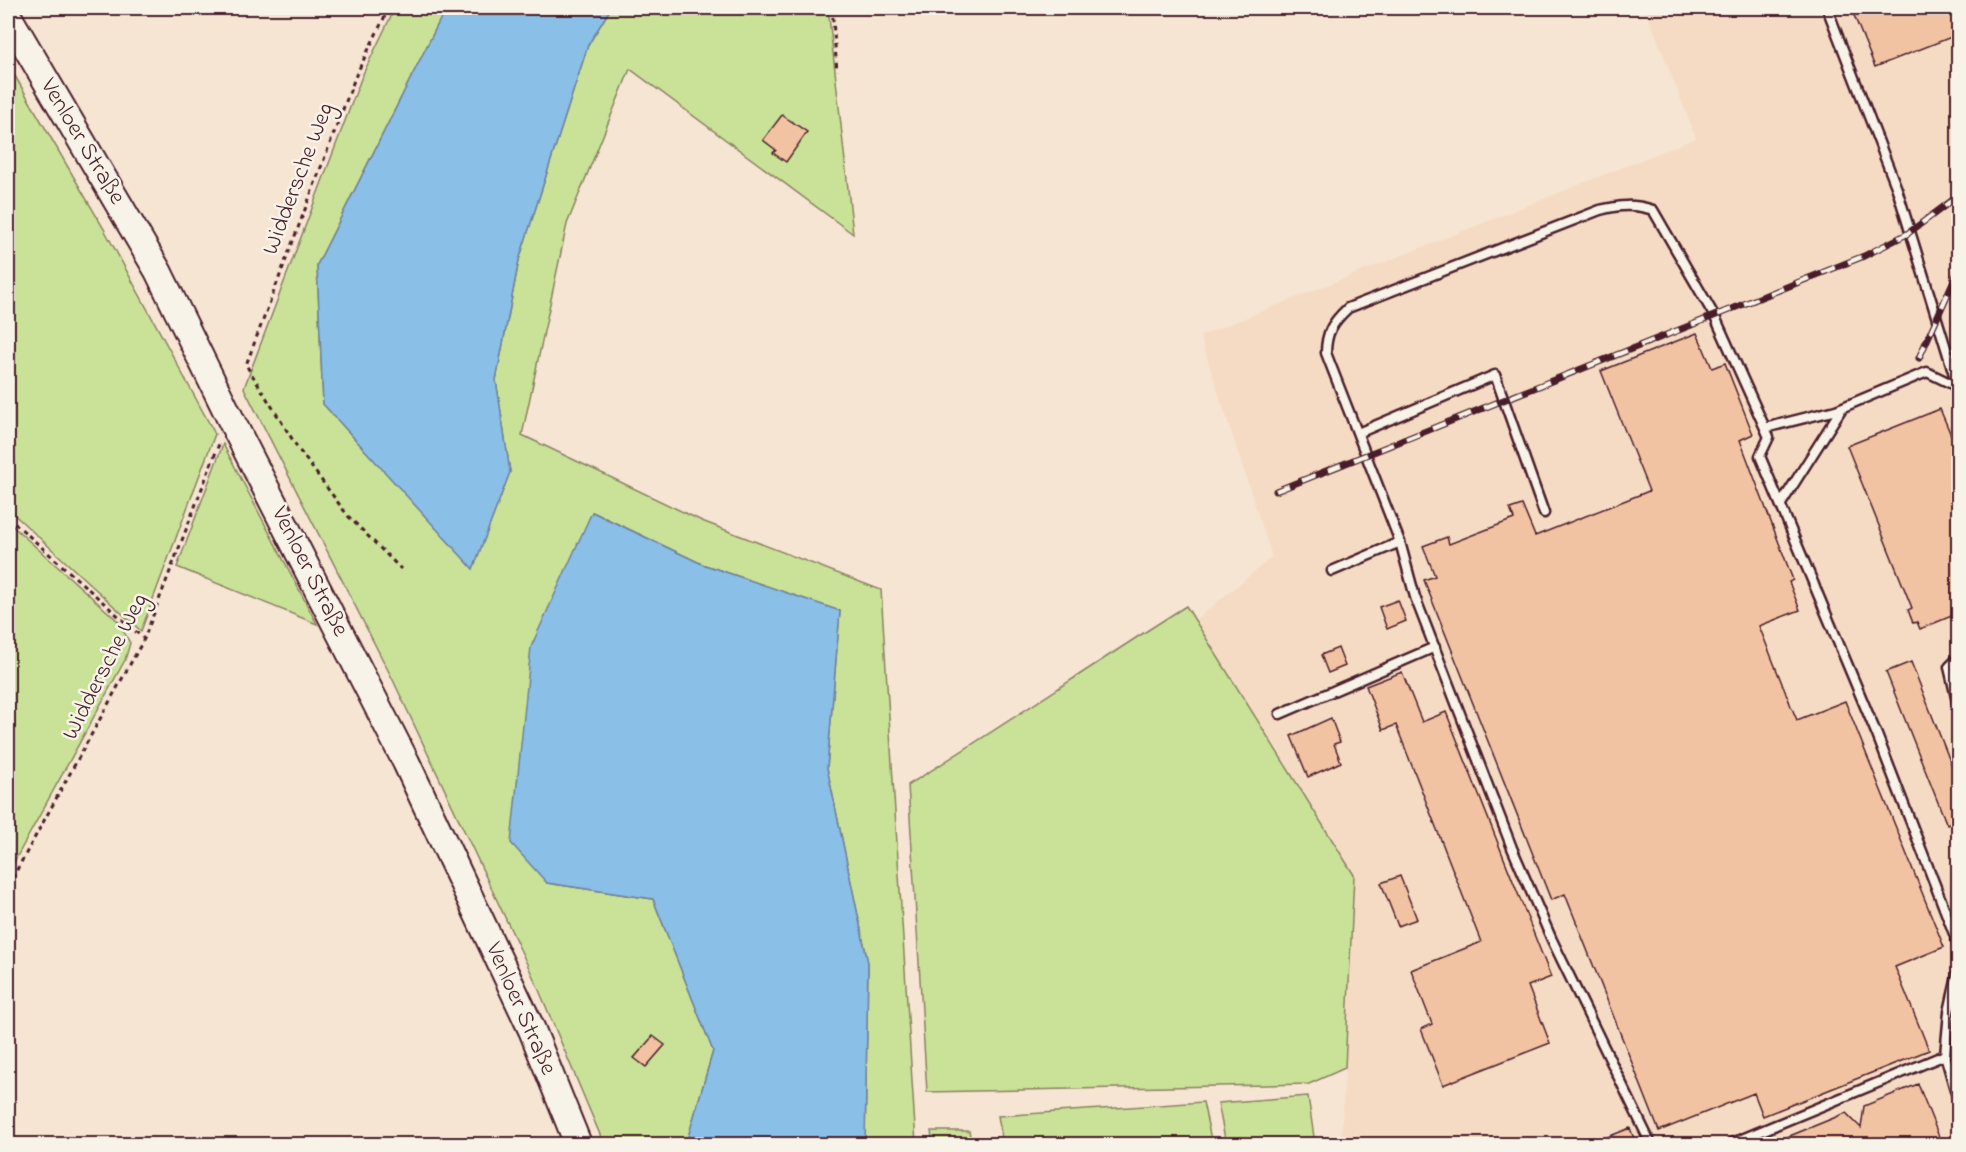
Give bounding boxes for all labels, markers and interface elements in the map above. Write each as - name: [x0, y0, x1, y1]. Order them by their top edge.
- street label: Venloer Straße: [30, 71, 134, 212]
- street label: Widdersche Weg: [254, 98, 344, 260]
- street label: Venloer Straße: [261, 500, 357, 643]
- street label: Widdersche Weg: [54, 588, 158, 746]
- street label: Venloer Straße: [475, 936, 565, 1081]

